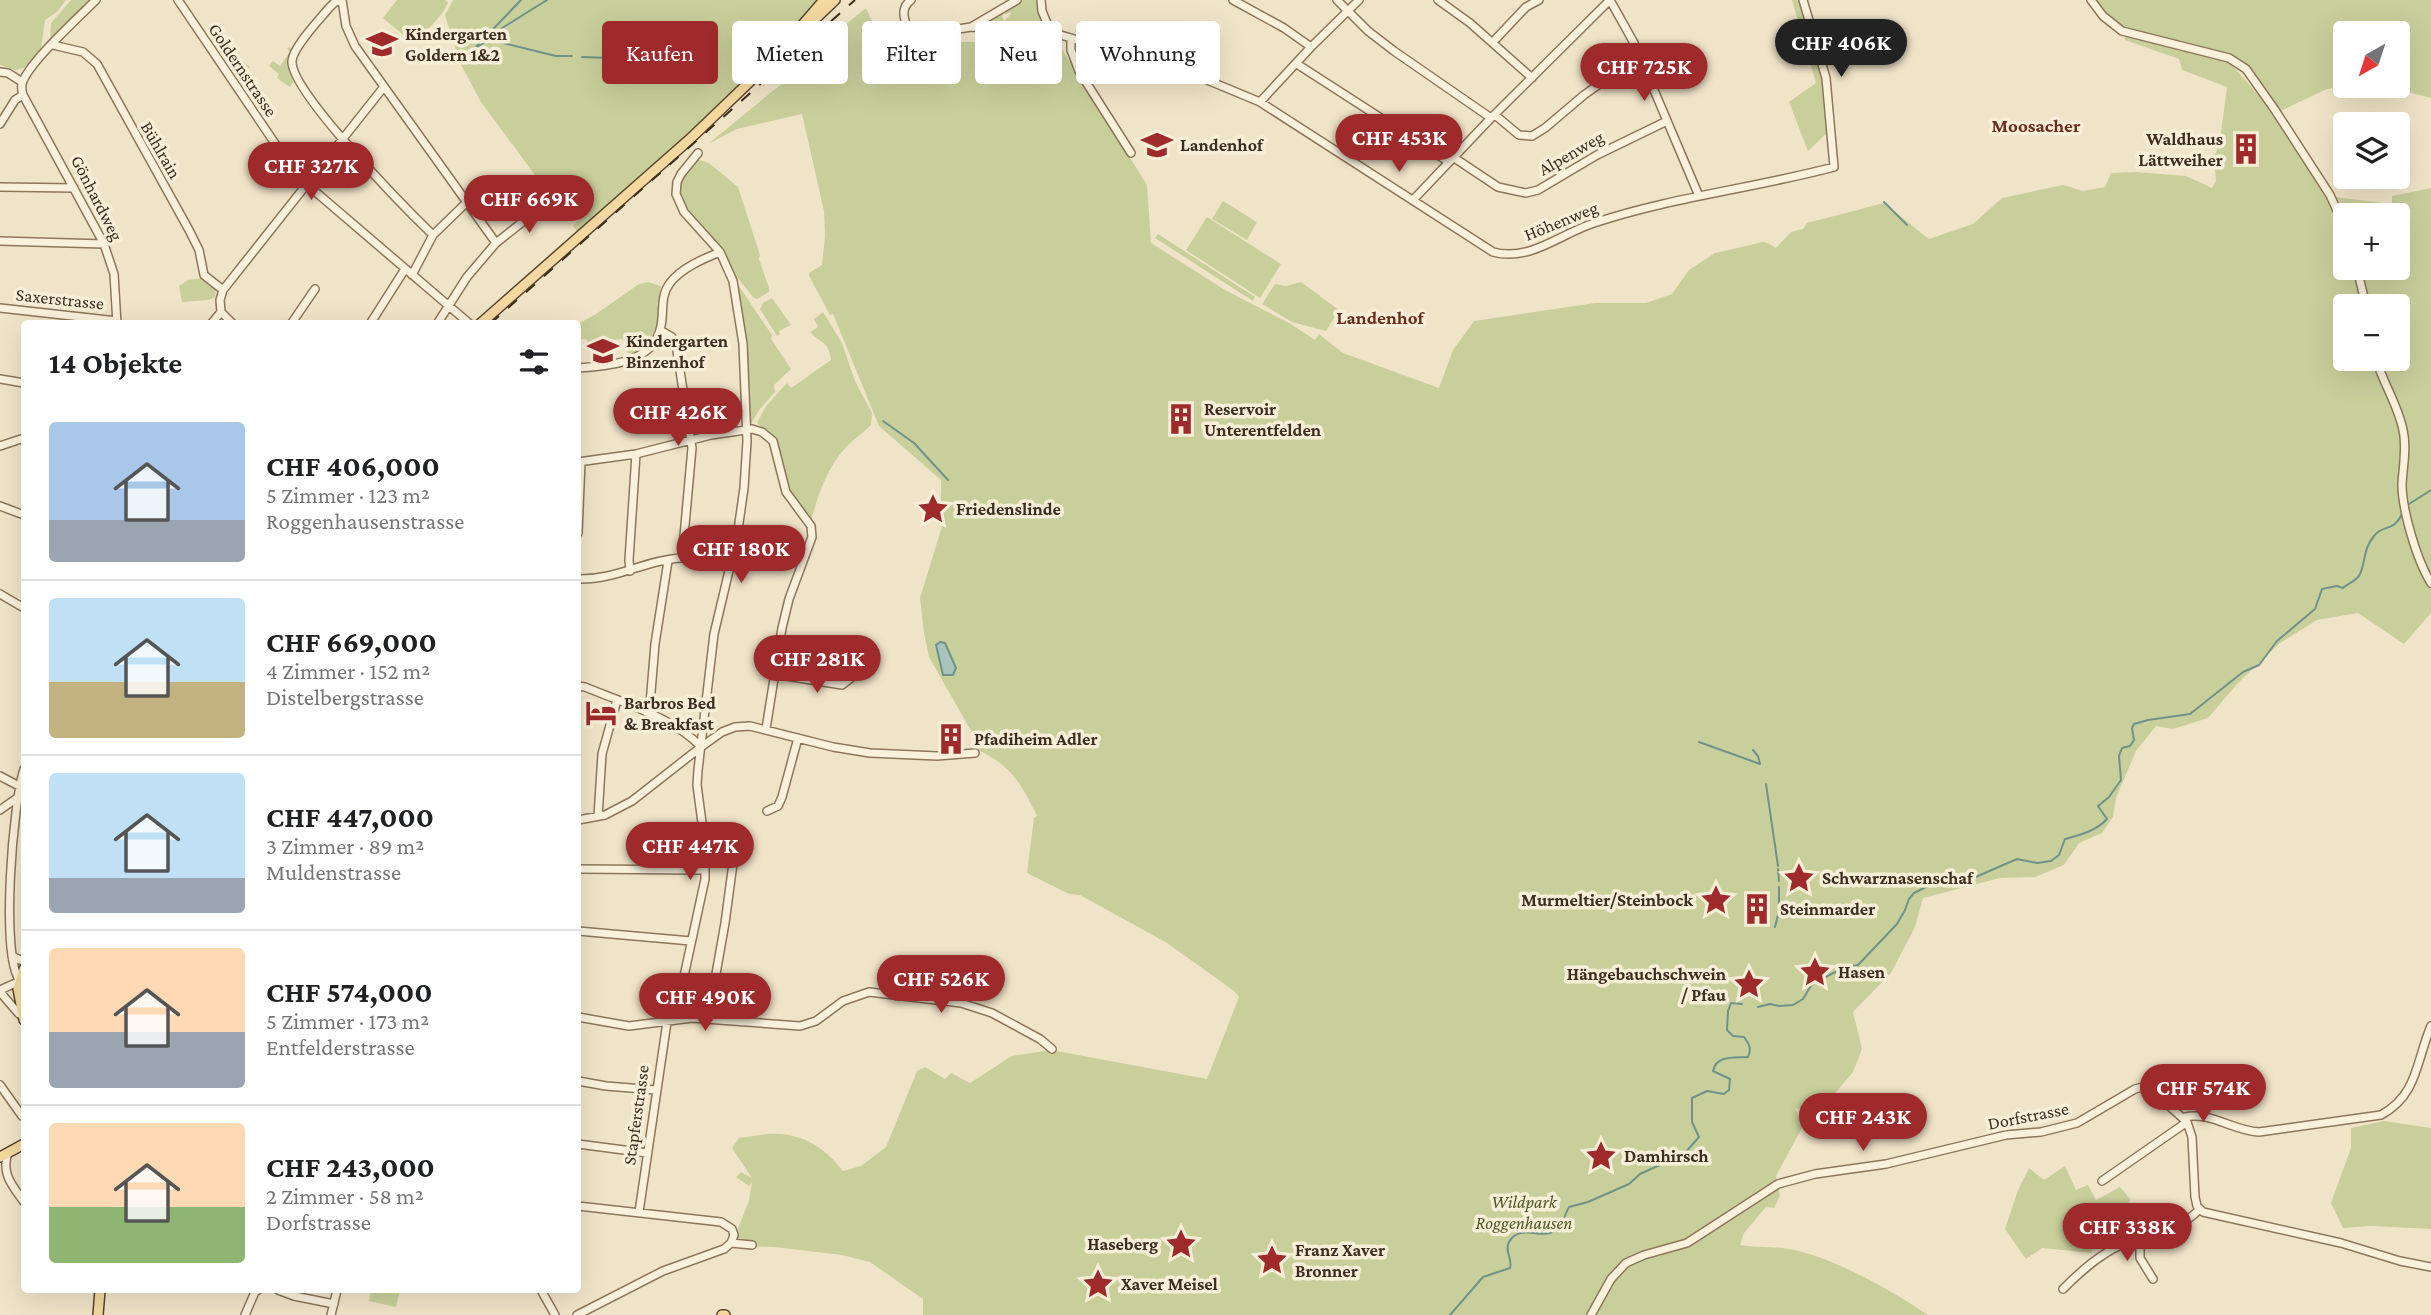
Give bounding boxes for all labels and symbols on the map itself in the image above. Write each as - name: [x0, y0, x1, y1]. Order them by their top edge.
- street label: Goldernstrasse: [205, 20, 282, 120]
- pin: CHF 406K: [1769, 20, 1913, 79]
- north arrow: [2333, 21, 2410, 98]
- place label: Kindergarten Goldern 1&2: [405, 24, 508, 65]
- school or university icon: Kindergarten Goldern 1&2: [365, 27, 399, 61]
- pin: CHF 725K: [1572, 43, 1716, 103]
- pin: CHF 453K: [1327, 114, 1471, 174]
- district label: Moosacher: [1991, 115, 2081, 136]
- street label: Bühlrain: [137, 118, 185, 182]
- street label: Alpenweg: [1535, 126, 1607, 180]
- school or university icon: Landenhof: [1140, 128, 1174, 162]
- place label: Waldhaus Lättweiher: [2138, 129, 2223, 170]
- building icon: Waldhaus Lättweiher: [2229, 132, 2263, 166]
- place label: Landenhof: [1180, 135, 1264, 155]
- pin: CHF 327K: [239, 142, 383, 202]
- street label: Gönhardweg: [67, 152, 127, 244]
- pin: CHF 669K: [457, 176, 601, 235]
- street label: Höhenweg: [1521, 197, 1601, 245]
- street label: Saxerstrasse: [15, 284, 105, 314]
- district label: Landenhof: [1336, 307, 1426, 328]
- place label: Kindergarten Binzenhof: [626, 331, 729, 372]
- school or university icon: Kindergarten Binzenhof: [586, 334, 620, 368]
- pin: CHF 426K: [606, 388, 750, 448]
- place label: Reservoir Unterentfelden: [1204, 399, 1322, 440]
- building icon: Reservoir Unterentfelden: [1164, 402, 1198, 436]
- place icon: Friedenslinde: [916, 492, 950, 526]
- place label: Friedenslinde: [956, 499, 1061, 519]
- pin: CHF 180K: [669, 526, 813, 585]
- pin: CHF 281K: [745, 636, 889, 695]
- place label: Barbros Bed & Breakfast: [624, 693, 716, 734]
- hotel icon: Barbros Bed & Breakfast: [584, 696, 618, 730]
- building icon: Pfadiheim Adler: [934, 722, 968, 756]
- place label: Pfadiheim Adler: [974, 729, 1098, 749]
- pin: CHF 447K: [618, 822, 762, 882]
- place icon: Schwarznasenschaf: [1782, 861, 1816, 895]
- place label: Schwarznasenschaf: [1822, 868, 1974, 888]
- place icon: Murmeltier/Steinbock: [1699, 883, 1733, 917]
- place label: Murmeltier/Steinbock: [1521, 890, 1693, 910]
- building icon: Steinmarder: [1740, 892, 1774, 926]
- place label: Steinmarder: [1780, 899, 1875, 919]
- place icon: Hasen: [1798, 955, 1832, 989]
- pin: CHF 526K: [869, 956, 1013, 1015]
- place label: Hasen: [1838, 962, 1886, 982]
- place label: Hängebauchschwein / Pfau: [1567, 964, 1727, 1005]
- place icon: Hängebauchschwein / Pfau: [1732, 967, 1766, 1001]
- pin: CHF 490K: [633, 974, 777, 1033]
- street label: Stapferstrasse: [619, 1064, 653, 1166]
- pin: CHF 574K: [2131, 1064, 2275, 1124]
- pin: CHF 243K: [1791, 1094, 1935, 1153]
- street label: Dorfstrasse: [1986, 1098, 2070, 1134]
- place icon: Damhirsch: [1584, 1139, 1618, 1173]
- place label: Damhirsch: [1624, 1146, 1709, 1166]
- park label: Wildpark Roggenhausen: [1476, 1192, 1572, 1233]
- pin: CHF 338K: [2055, 1204, 2199, 1263]
- place icon: Haseberg: [1164, 1227, 1198, 1261]
- place label: Haseberg: [1087, 1234, 1158, 1254]
- place label: Franz Xaver Bronner: [1295, 1240, 1385, 1281]
- place icon: Franz Xaver Bronner: [1255, 1243, 1289, 1277]
- place icon: Xaver Meisel: [1081, 1267, 1115, 1301]
- place label: Xaver Meisel: [1121, 1274, 1218, 1294]

